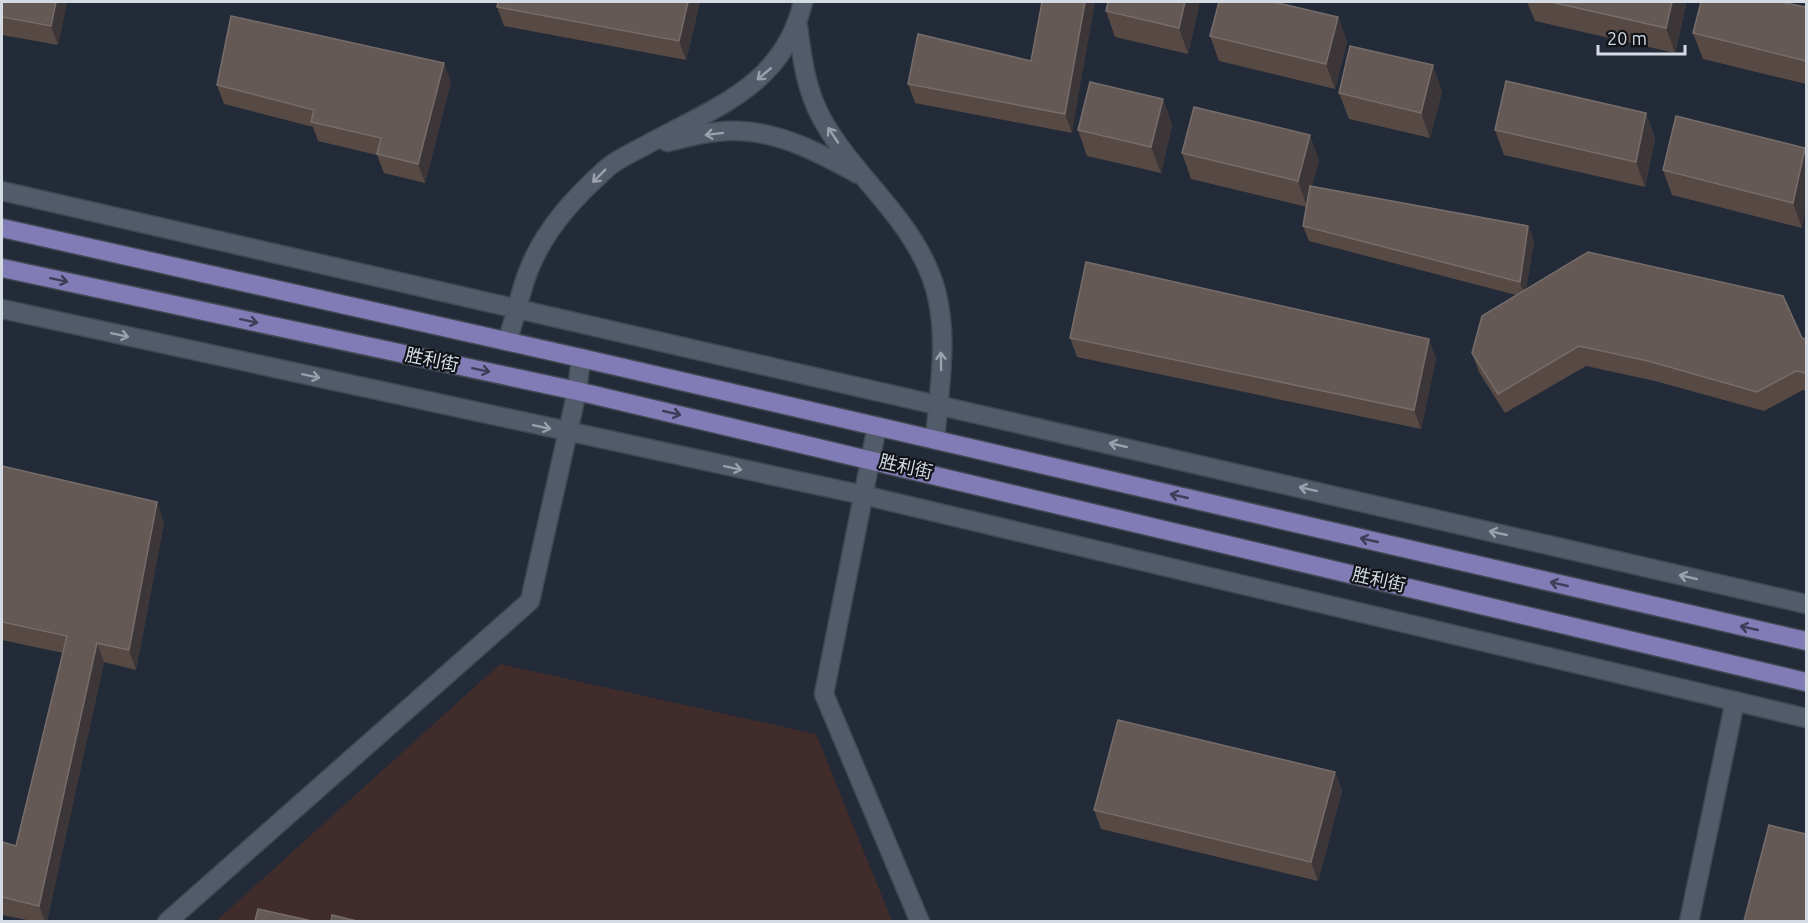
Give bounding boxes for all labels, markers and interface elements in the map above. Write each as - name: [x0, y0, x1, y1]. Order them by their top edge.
- scale bar: [1598, 18, 1685, 56]
- text: 20 m: [1607, 28, 1647, 48]
- one-way arrow: [756, 67, 772, 80]
- one-way arrow: [827, 127, 839, 144]
- one-way arrow: [705, 128, 725, 139]
- one-way arrow: [591, 168, 606, 183]
- one-way arrow: [49, 275, 68, 287]
- one-way arrow: [239, 316, 259, 327]
- one-way arrow: [110, 330, 129, 341]
- street label: 胜利街: [404, 344, 461, 374]
- one-way arrow: [935, 351, 947, 371]
- one-way arrow: [472, 365, 491, 377]
- one-way arrow: [301, 371, 320, 383]
- one-way arrow: [662, 407, 681, 419]
- one-way arrow: [532, 422, 552, 433]
- one-way arrow: [1109, 439, 1128, 451]
- street label: 胜利街: [878, 450, 935, 482]
- one-way arrow: [723, 463, 742, 474]
- one-way arrow: [1299, 483, 1318, 495]
- one-way arrow: [1170, 490, 1189, 502]
- one-way arrow: [1489, 527, 1508, 538]
- one-way arrow: [1360, 534, 1379, 546]
- street label: 胜利街: [1351, 563, 1408, 595]
- one-way arrow: [1679, 570, 1698, 582]
- one-way arrow: [1550, 578, 1570, 589]
- one-way arrow: [1740, 622, 1760, 633]

